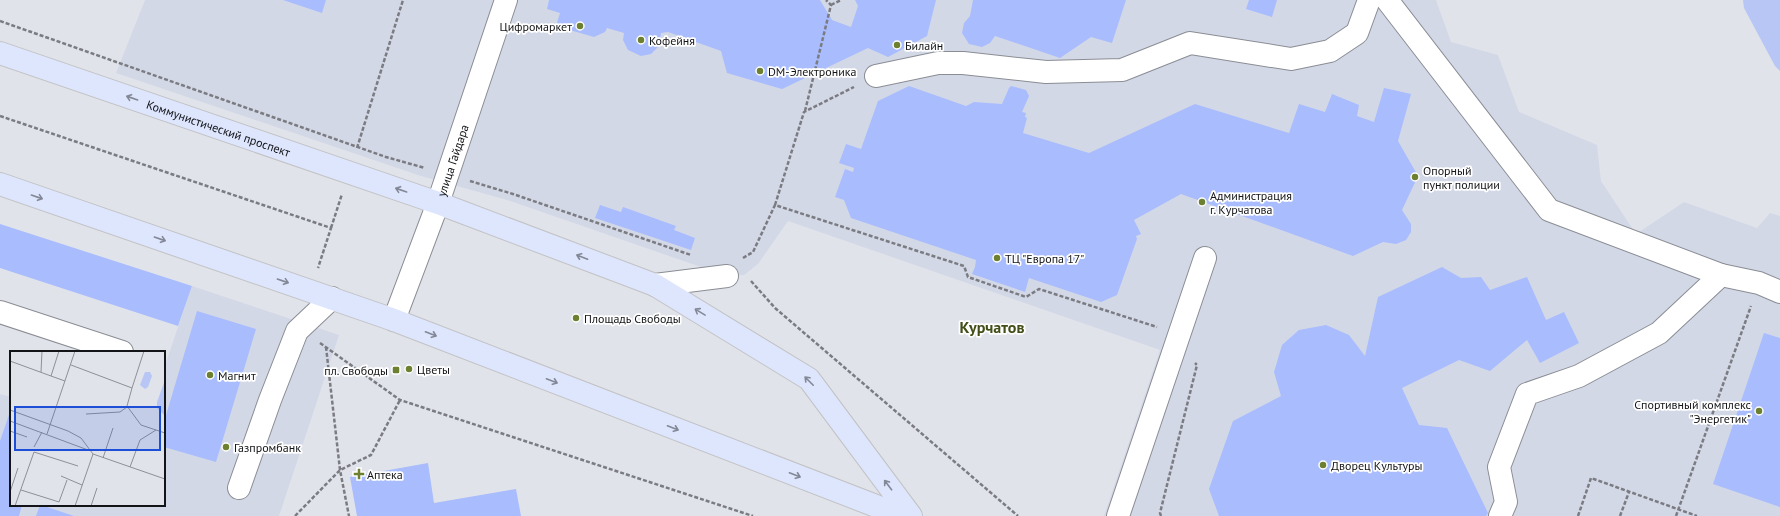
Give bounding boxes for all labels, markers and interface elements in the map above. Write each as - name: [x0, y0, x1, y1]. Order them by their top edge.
- place label: Цифромаркет: [499, 19, 572, 34]
- marker: Цифромаркет: [575, 21, 585, 31]
- place label: Кофейня: [649, 33, 695, 48]
- marker: Кофейня: [636, 35, 646, 45]
- place label: Билайн: [905, 38, 943, 53]
- marker: Билайн: [892, 40, 902, 50]
- place label: DM-Электроника: [768, 64, 857, 79]
- marker: DM-Электроника: [755, 66, 765, 76]
- one-way arrow: [126, 93, 138, 101]
- street label: Коммунистический проспект: [145, 96, 293, 159]
- street label: улица Гайдара: [433, 122, 471, 198]
- place label: Опорный пункт полиции: [1423, 163, 1500, 192]
- marker: Опорный пункт полиции: [1410, 172, 1420, 182]
- one-way arrow: [394, 186, 407, 193]
- place label: Администрация г. Курчатова: [1210, 188, 1292, 217]
- one-way arrow: [30, 194, 43, 201]
- marker: Администрация г. Курчатова: [1197, 197, 1207, 207]
- one-way arrow: [153, 236, 166, 243]
- place label: ТЦ "Европа 17": [1005, 251, 1084, 266]
- one-way arrow: [577, 253, 589, 261]
- marker: ТЦ "Европа 17": [992, 253, 1002, 263]
- one-way arrow: [276, 278, 289, 285]
- one-way arrow: [694, 308, 705, 316]
- place label: Площадь Свободы: [584, 311, 681, 326]
- marker: Площадь Свободы: [571, 313, 581, 323]
- district label: Курчатов: [959, 317, 1025, 337]
- one-way arrow: [424, 330, 436, 338]
- inset map: [10, 351, 165, 506]
- place label: Цветы: [417, 362, 450, 377]
- place label: пл. Свободы: [324, 363, 388, 378]
- marker: Цветы: [404, 364, 414, 374]
- marker: пл. Свободы: [391, 365, 401, 375]
- place label: Магнит: [218, 368, 256, 383]
- marker: Магнит: [205, 370, 215, 380]
- one-way arrow: [804, 376, 814, 386]
- one-way arrow: [546, 377, 558, 385]
- place label: Спортивный комплекс "Энергетик": [1634, 397, 1752, 426]
- marker: Спортивный комплекс "Энергетик": [1754, 406, 1764, 416]
- one-way arrow: [667, 424, 679, 432]
- place label: Газпромбанк: [234, 440, 301, 455]
- marker: Газпромбанк: [221, 442, 231, 452]
- place label: Дворец Культуры: [1331, 458, 1423, 473]
- marker: Дворец Культуры: [1318, 460, 1328, 470]
- place label: Аптека: [367, 467, 403, 482]
- marker: Аптека: [354, 469, 364, 479]
- one-way arrow: [788, 471, 800, 479]
- one-way arrow: [883, 479, 892, 490]

